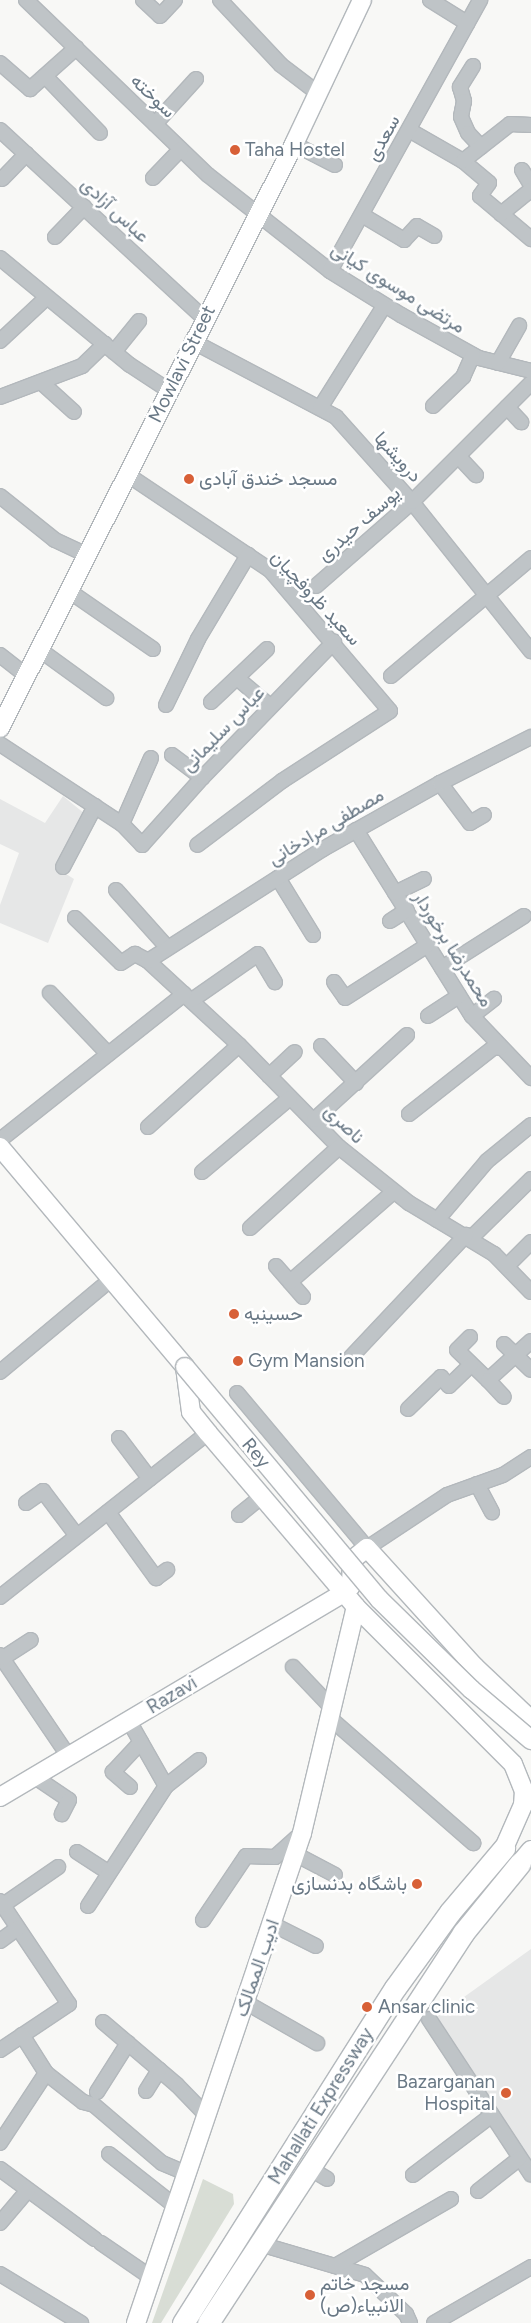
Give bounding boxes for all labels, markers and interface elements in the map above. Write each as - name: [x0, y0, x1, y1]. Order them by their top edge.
- street label: سوخته: [126, 69, 180, 123]
- street label: سعدی: [361, 111, 405, 165]
- place label: Taha Hostel: [245, 139, 345, 161]
- marker: Taha Hostel: [229, 144, 241, 156]
- street label: عباس آزادی: [76, 173, 154, 247]
- street label: مرتضی موسوی کیانی: [327, 238, 469, 338]
- street label: Mowlavi Street: [144, 302, 220, 426]
- street label: درویشها: [369, 427, 427, 487]
- place label: مسجد خندق آبادی: [199, 468, 337, 490]
- marker: مسجد خندق آبادی: [183, 473, 195, 485]
- street label: یوسف حیدری: [313, 482, 405, 566]
- street label: سعید ظروفچیان: [266, 546, 366, 650]
- street label: عباس سلیمانی: [177, 681, 269, 777]
- street label: مصطفی مرادخانی: [264, 784, 388, 870]
- street label: محمدرضا برخوردار: [408, 887, 498, 1011]
- street label: ناصری: [319, 1099, 369, 1149]
- place label: حسینیه: [244, 1303, 303, 1325]
- marker: حسینیه: [228, 1308, 240, 1320]
- place label: Gym Mansion: [248, 1350, 365, 1372]
- marker: Gym Mansion: [232, 1355, 244, 1367]
- street label: Rey: [237, 1433, 275, 1473]
- street label: Razavi: [143, 1671, 201, 1719]
- place label: باشگاه بدنسازی: [291, 1873, 407, 1895]
- marker: باشگاه بدنسازی: [411, 1878, 423, 1890]
- street label: ادیب الممالک: [230, 1916, 284, 2020]
- place label: Ansar clinic: [378, 1996, 475, 2018]
- marker: Ansar clinic: [360, 2000, 374, 2014]
- street label: Mahallati Expressway: [263, 2023, 379, 2189]
- place label: Bazarganan Hospital: [397, 2071, 495, 2115]
- marker: Bazarganan Hospital: [499, 2086, 513, 2100]
- place label: مسجد خاتم الانبیاء(ص): [320, 2273, 409, 2317]
- marker: مسجد خاتم الانبیاء(ص): [304, 2289, 316, 2301]

